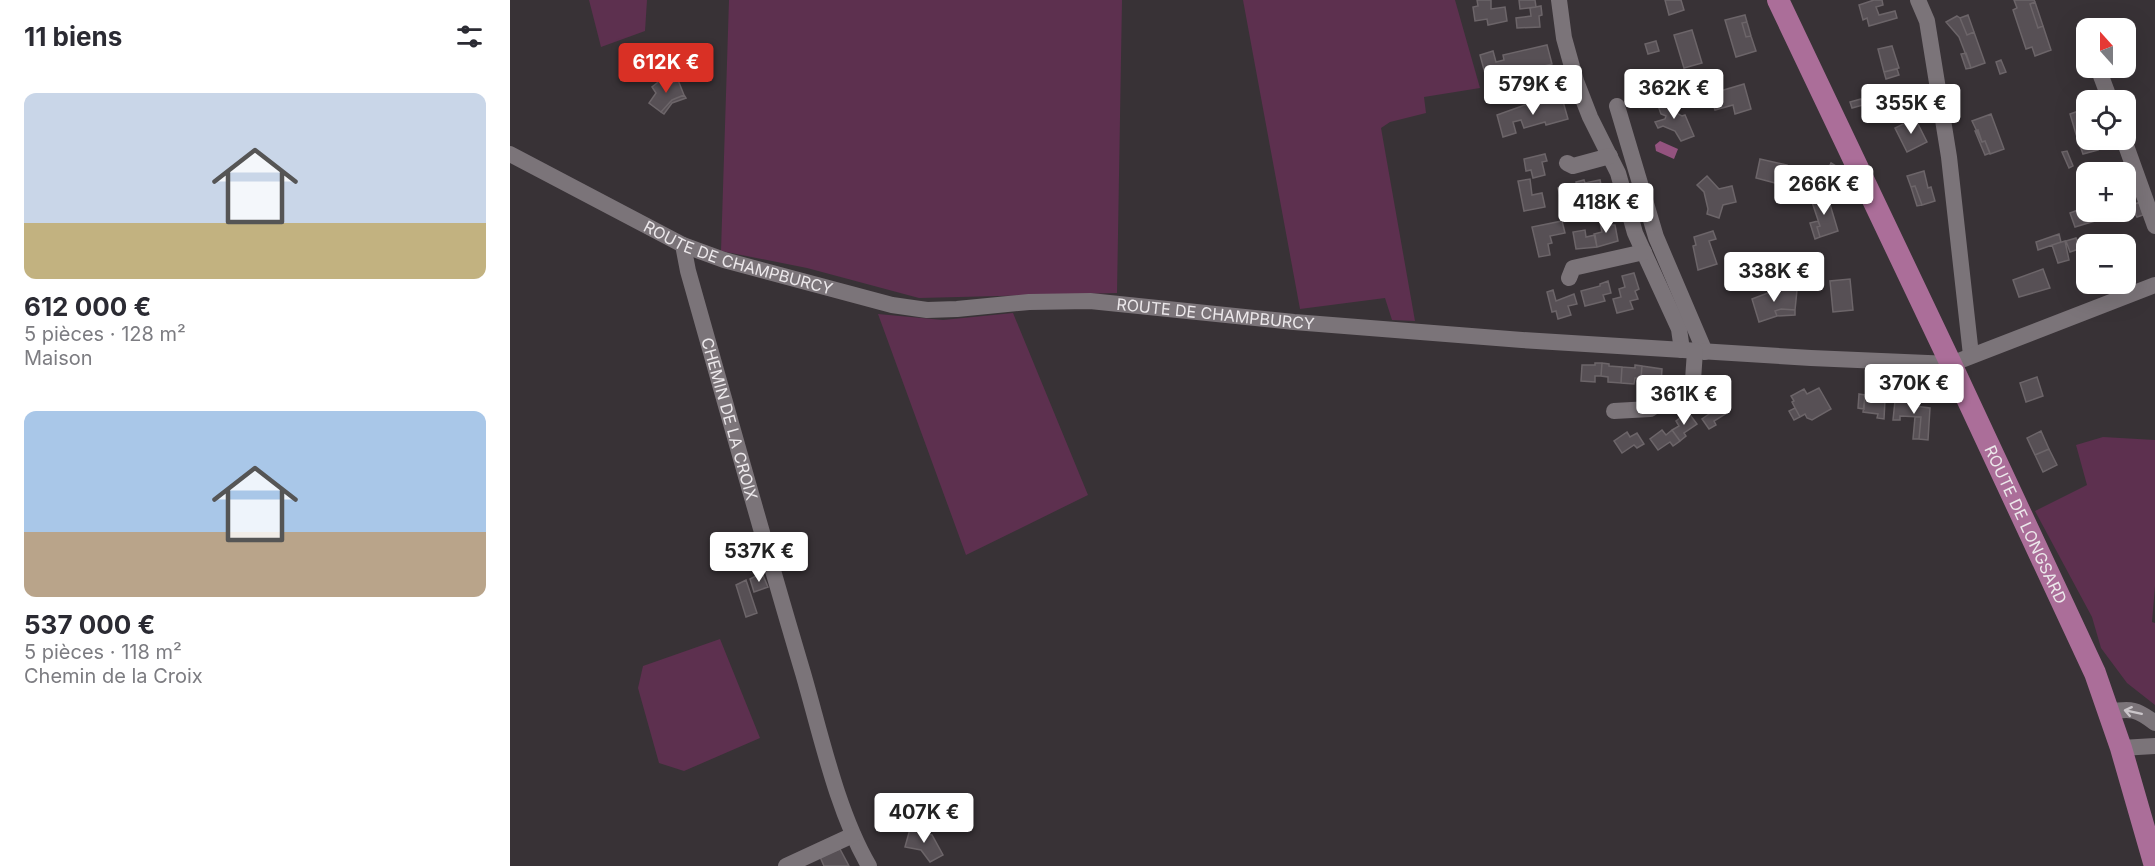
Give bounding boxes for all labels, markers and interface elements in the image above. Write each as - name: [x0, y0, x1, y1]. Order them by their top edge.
- north arrow: [2076, 18, 2136, 78]
- map controls: [2076, 18, 2136, 294]
- icon: filters: [453, 20, 486, 53]
- text: 11 biens: [24, 21, 122, 52]
- pin: 612K €: [617, 43, 715, 94]
- text: 612K €: [632, 50, 700, 74]
- pin: 579K €: [1484, 65, 1582, 116]
- pin: 362K €: [1625, 69, 1723, 120]
- text: 579K €: [1498, 72, 1568, 96]
- text: 362K €: [1638, 76, 1710, 100]
- pin: 355K €: [1862, 84, 1960, 135]
- button: locate: [2076, 90, 2136, 150]
- text: 355K €: [1875, 91, 1947, 115]
- icon: home: [201, 132, 309, 240]
- button: +: [2076, 162, 2136, 222]
- pin: 266K €: [1775, 165, 1873, 216]
- text: 266K €: [1788, 172, 1860, 196]
- pin: 418K €: [1557, 183, 1655, 234]
- text: 418K €: [1572, 190, 1640, 214]
- street label: ROUTE DE CHAMPBURCY: [640, 216, 835, 299]
- button: −: [2076, 234, 2136, 294]
- pin: 338K €: [1725, 252, 1823, 303]
- text: 338K €: [1738, 259, 1810, 283]
- text: 612 000 €: [24, 291, 151, 322]
- street label: ROUTE DE CHAMPBURCY: [1116, 294, 1316, 334]
- text: 5 pièces · 128 m²: [24, 322, 186, 346]
- street label: CHEMIN DE LA CROIX: [697, 335, 762, 502]
- text: Maison: [24, 346, 93, 370]
- pin: 370K €: [1865, 364, 1963, 415]
- text: 370K €: [1879, 371, 1949, 395]
- pin: 361K €: [1635, 375, 1733, 426]
- text: 361K €: [1650, 382, 1718, 406]
- street label: ROUTE DE LONGSARD: [1980, 442, 2071, 607]
- icon: home: [201, 450, 309, 558]
- pin: 537K €: [710, 532, 808, 583]
- text: 537K €: [724, 539, 794, 563]
- text: 537 000 €: [24, 609, 155, 640]
- text: 5 pièces · 118 m²: [24, 640, 182, 664]
- text: Chemin de la Croix: [24, 664, 203, 688]
- one-way arrow: [2124, 706, 2143, 717]
- pin: 407K €: [875, 793, 973, 844]
- text: 407K €: [888, 800, 960, 824]

